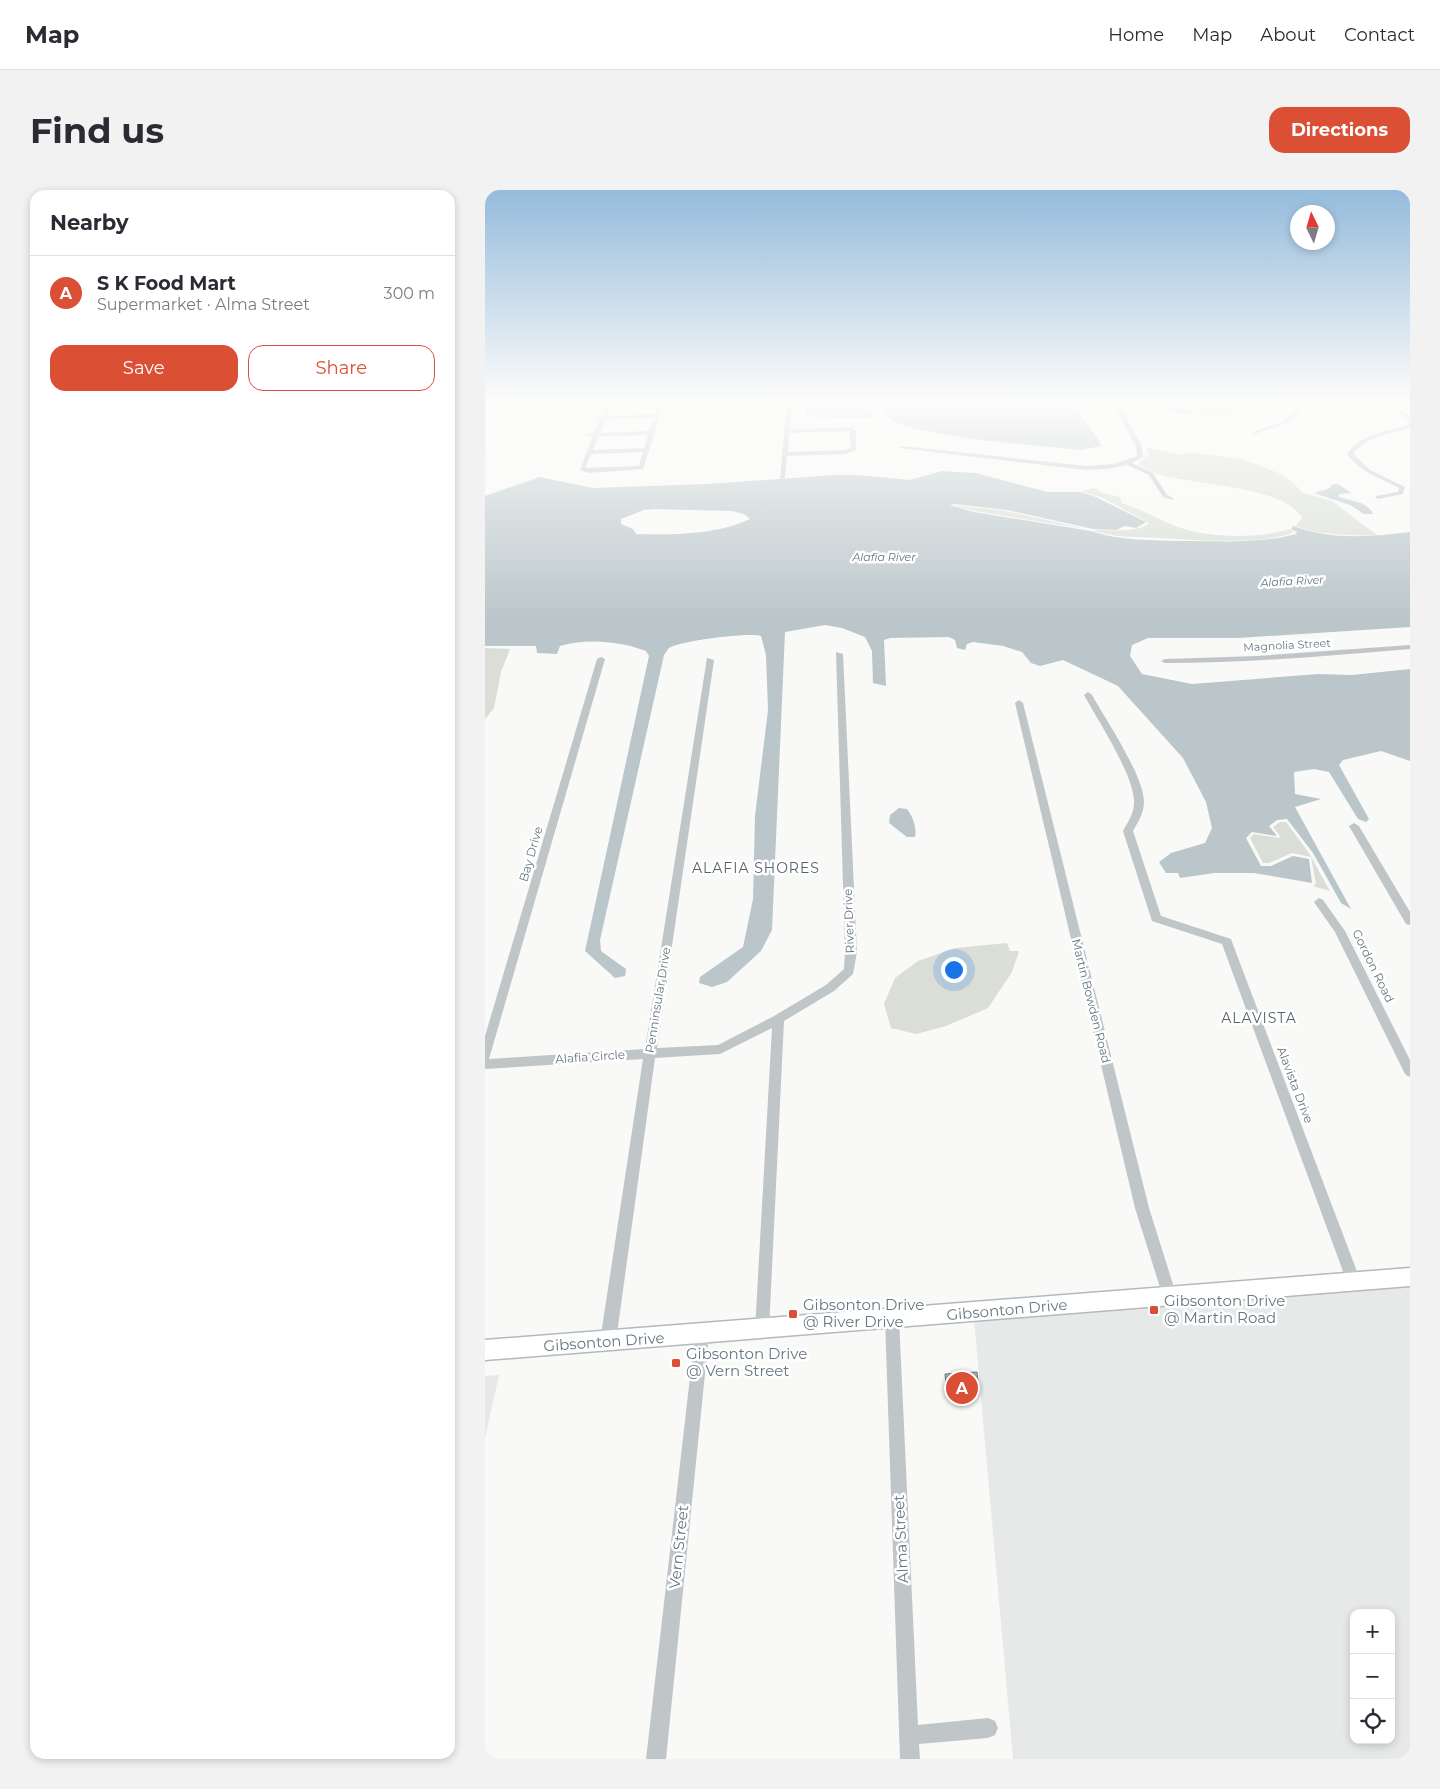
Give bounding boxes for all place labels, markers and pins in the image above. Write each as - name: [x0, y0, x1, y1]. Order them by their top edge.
- place label: Gibsonton Drive @ Martin Road: [1164, 1291, 1285, 1327]
- place label: Gibsonton Drive @ River Drive: [803, 1295, 924, 1331]
- marker: Gibsonton Drive @ Martin Road: [1148, 1304, 1160, 1316]
- marker: Gibsonton Drive @ River Drive: [787, 1308, 799, 1320]
- place label: Gibsonton Drive @ Vern Street: [686, 1344, 807, 1380]
- marker: Gibsonton Drive @ Vern Street: [670, 1357, 682, 1369]
- pin: A: [946, 1369, 978, 1407]

